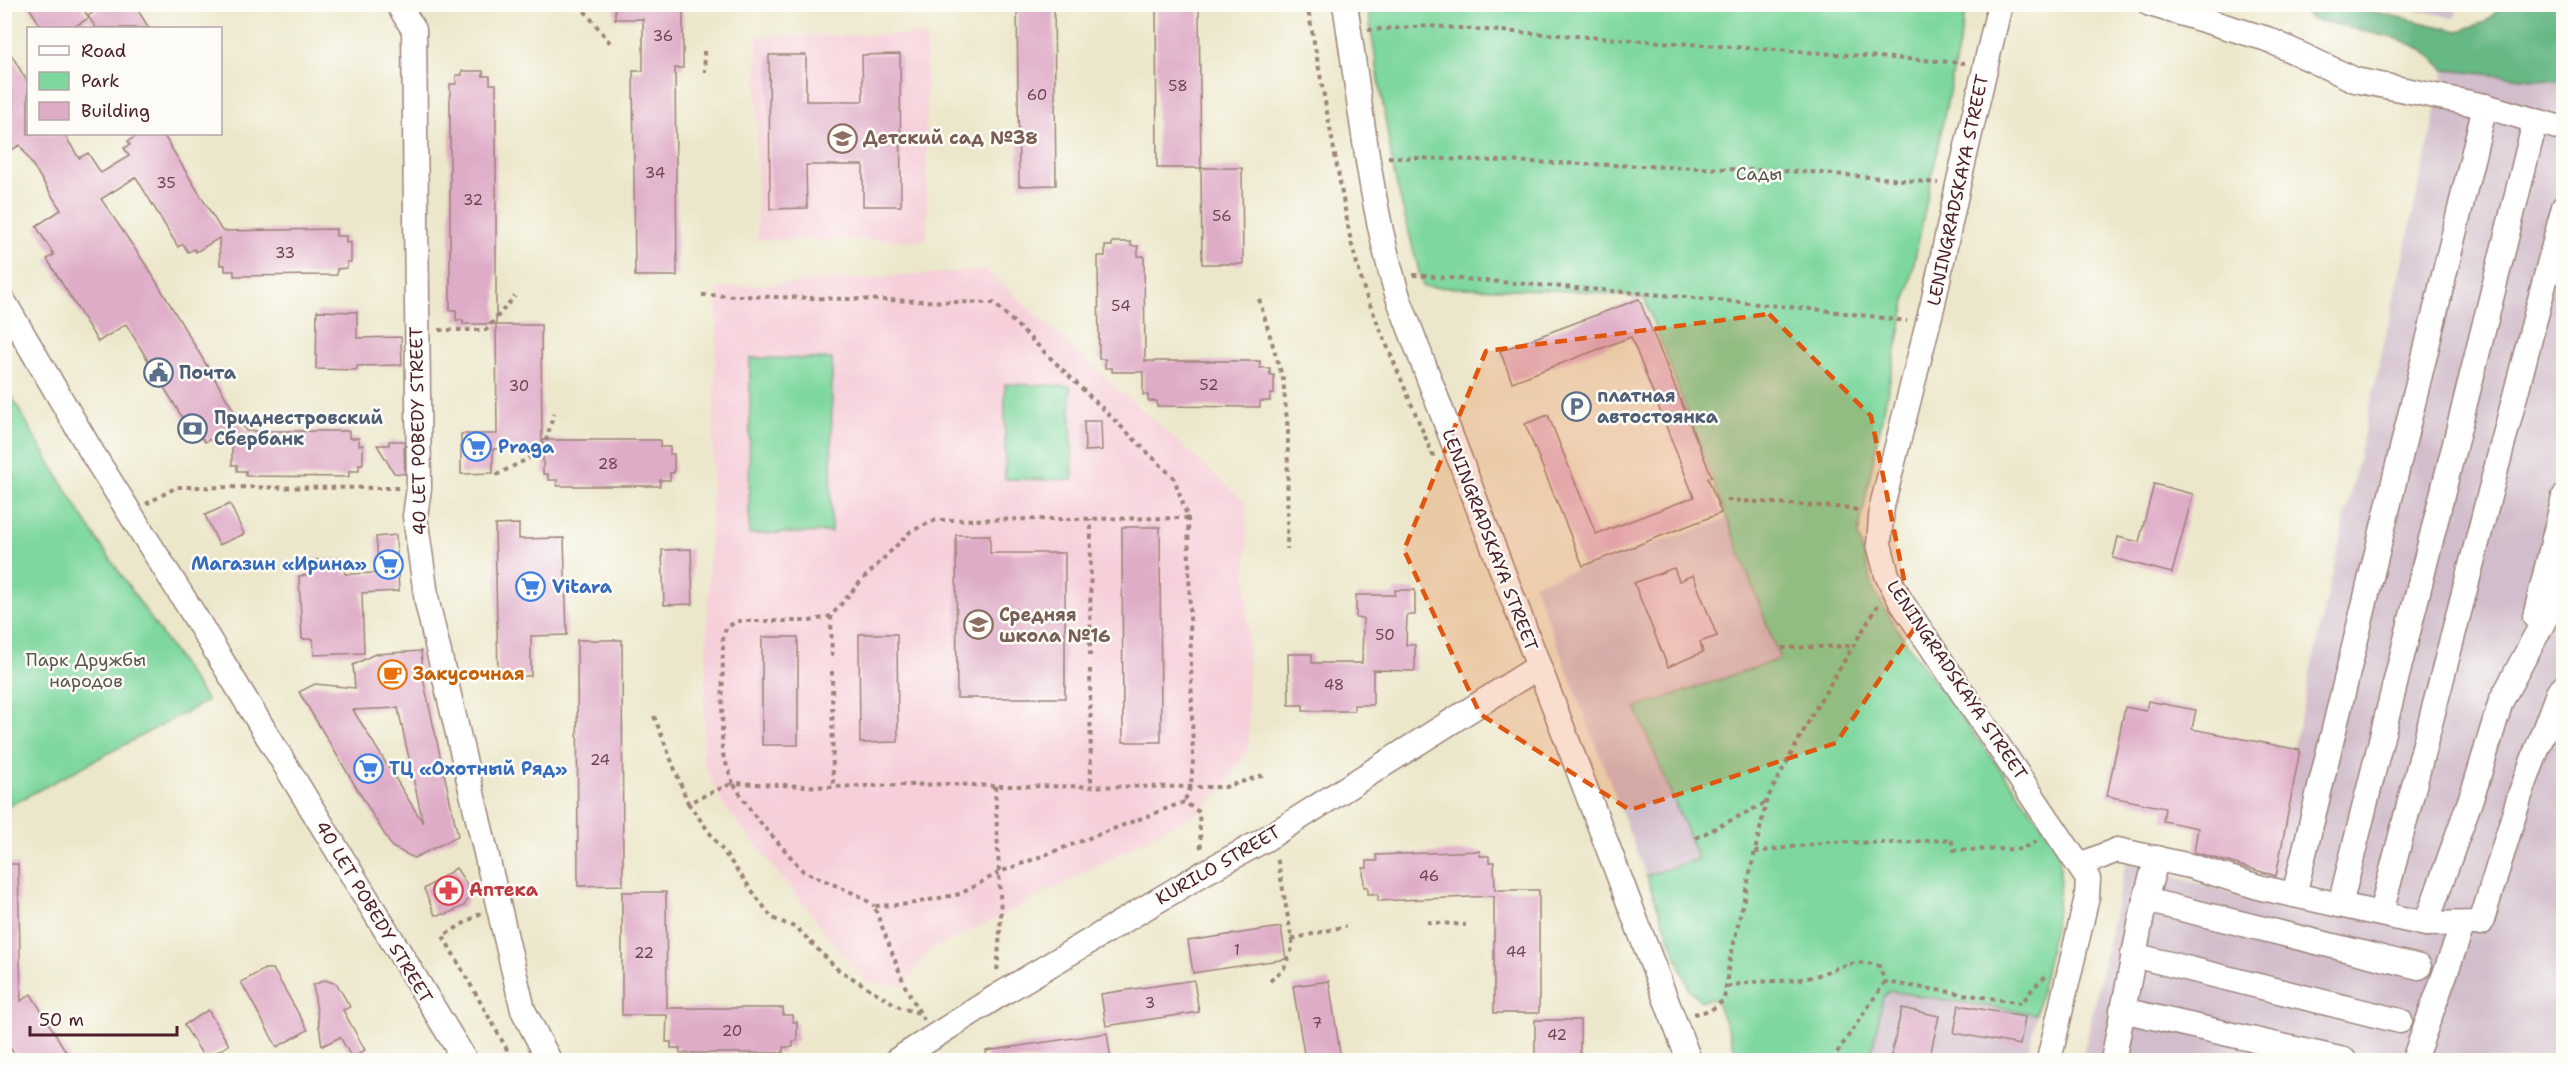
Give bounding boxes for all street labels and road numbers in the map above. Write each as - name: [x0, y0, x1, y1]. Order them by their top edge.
- street label: LENINGRADSKAYA STREET: [1922, 72, 1994, 308]
- street label: 40 LET POBEDY STREET: [404, 326, 432, 536]
- street label: LENINGRADSKAYA STREET: [1437, 426, 1543, 654]
- street label: LENINGRADSKAYA STREET: [1881, 575, 2033, 785]
- street label: 40 LET POBEDY STREET: [310, 816, 438, 1008]
- street label: KURILO STREET: [1151, 820, 1285, 910]

